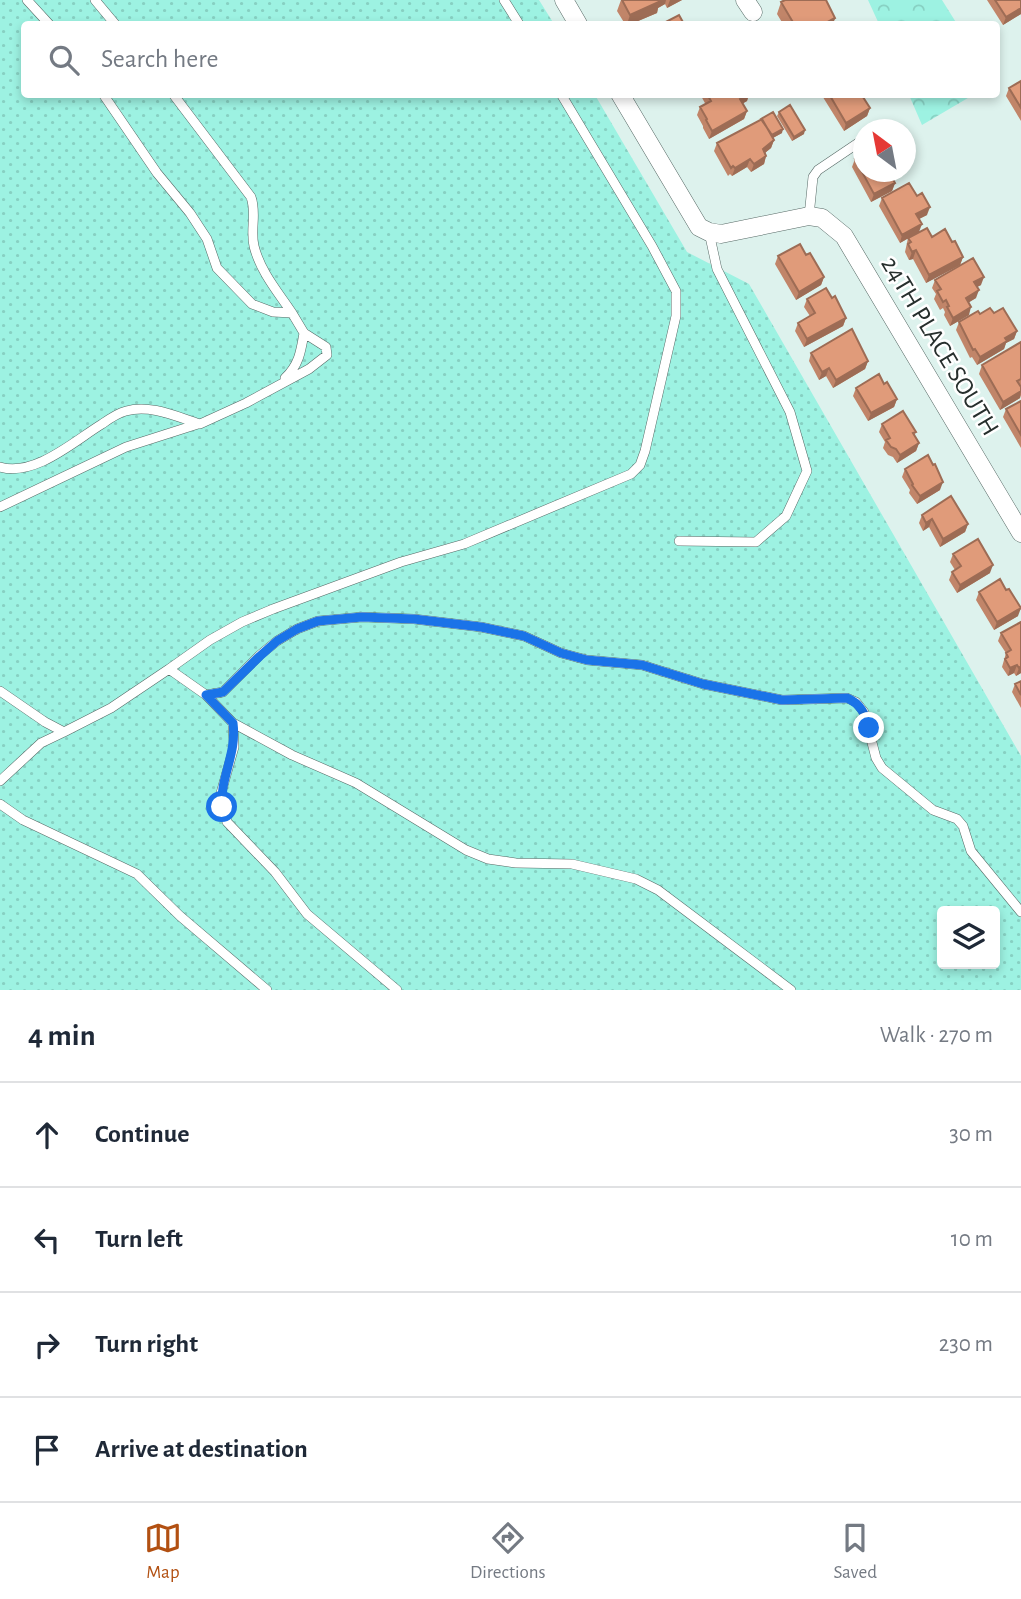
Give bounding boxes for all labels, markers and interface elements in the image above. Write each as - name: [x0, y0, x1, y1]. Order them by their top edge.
- search box: [21, 21, 1000, 98]
- icon: search: [45, 41, 83, 79]
- text: Search here: [101, 46, 219, 72]
- north arrow: [853, 119, 916, 182]
- street label: 24TH PLACE SOUTH: [876, 252, 1004, 440]
- route end: [853, 712, 884, 743]
- route start: [206, 791, 237, 822]
- map controls: [937, 906, 1000, 969]
- button: layers: [937, 906, 1000, 969]
- text: 4 min: [28, 1021, 96, 1051]
- text: Walk · 270 m: [880, 1024, 993, 1047]
- icon: ahead: [28, 1116, 66, 1154]
- text: Continue: [95, 1121, 190, 1147]
- text: 30 m: [949, 1123, 993, 1146]
- icon: left: [28, 1221, 66, 1259]
- text: Turn left: [95, 1226, 183, 1252]
- text: 10 m: [951, 1228, 993, 1251]
- icon: right: [28, 1326, 66, 1364]
- text: Turn right: [95, 1331, 198, 1357]
- text: 230 m: [939, 1333, 993, 1356]
- icon: arrive: [28, 1431, 66, 1469]
- text: Arrive at destination: [95, 1436, 308, 1462]
- tab: Map: [144, 1519, 182, 1584]
- tab: Directions: [470, 1519, 546, 1584]
- tab: Saved: [834, 1519, 877, 1584]

